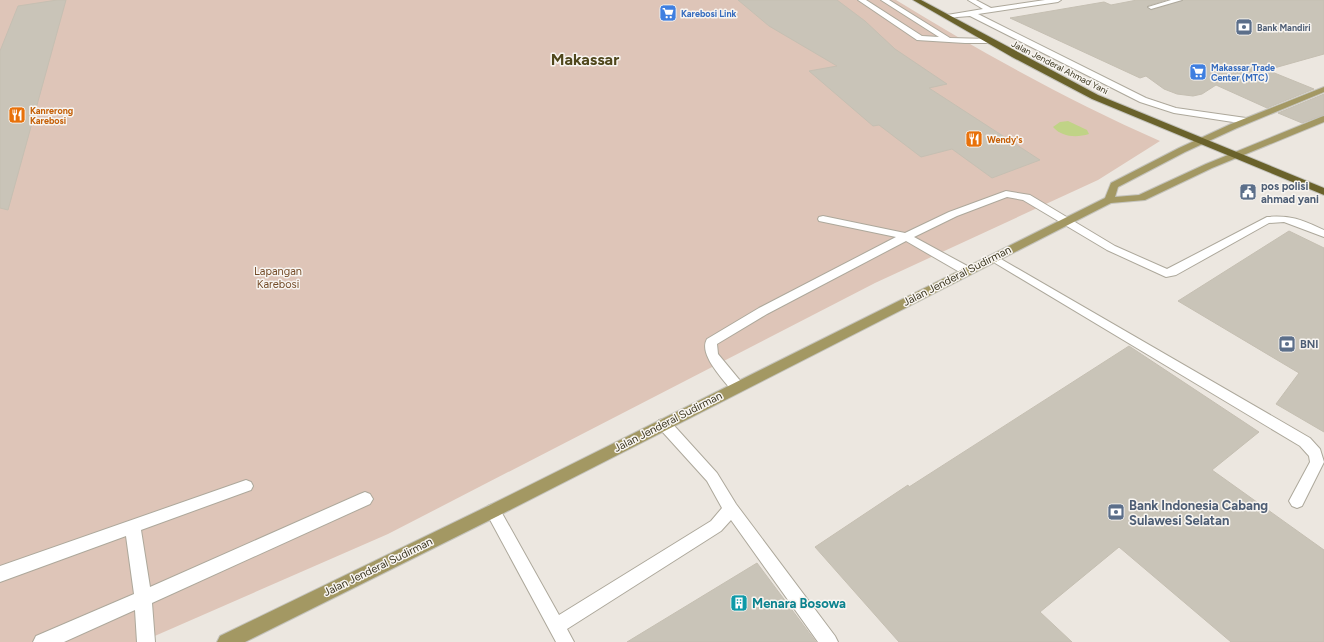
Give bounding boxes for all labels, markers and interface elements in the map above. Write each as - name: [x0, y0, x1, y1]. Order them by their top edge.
- supermarket icon: Karebosi Link: [658, 3, 678, 23]
- place label: Karebosi Link: [681, 8, 737, 19]
- bank icon: Bank Mandiri: [1234, 17, 1254, 37]
- place label: Bank Mandiri: [1257, 22, 1311, 33]
- street label: Jalan Jenderal Ahmad Yani: [1010, 38, 1110, 96]
- district label: Makassar: [551, 50, 619, 69]
- supermarket icon: Makassar Trade Center (MTC): [1188, 62, 1208, 82]
- place label: Makassar Trade Center (MTC): [1211, 62, 1275, 83]
- restaurant icon: Kanrerong Karebosi: [7, 105, 27, 125]
- place label: Kanrerong Karebosi: [30, 105, 73, 126]
- restaurant icon: Wendy's: [964, 129, 984, 149]
- place label: Wendy's: [987, 134, 1023, 145]
- place label: pos polisi ahmad yani: [1261, 180, 1319, 206]
- public building icon: pos polisi ahmad yani: [1238, 182, 1258, 202]
- street label: Jalan Jenderal Sudirman: [901, 243, 1013, 309]
- park label: Lapangan Karebosi: [254, 265, 302, 291]
- bank icon: BNI: [1277, 334, 1297, 354]
- place label: BNI: [1300, 338, 1318, 351]
- street label: Jalan Jenderal Sudirman: [612, 389, 724, 455]
- place label: Bank Indonesia Cabang Sulawesi Selatan: [1129, 498, 1268, 528]
- bank icon: Bank Indonesia Cabang Sulawesi Selatan: [1106, 502, 1126, 522]
- street label: Jalan Jenderal Sudirman: [321, 535, 435, 599]
- building icon: Menara Bosowa: [729, 593, 749, 613]
- place label: Menara Bosowa: [752, 596, 846, 611]

